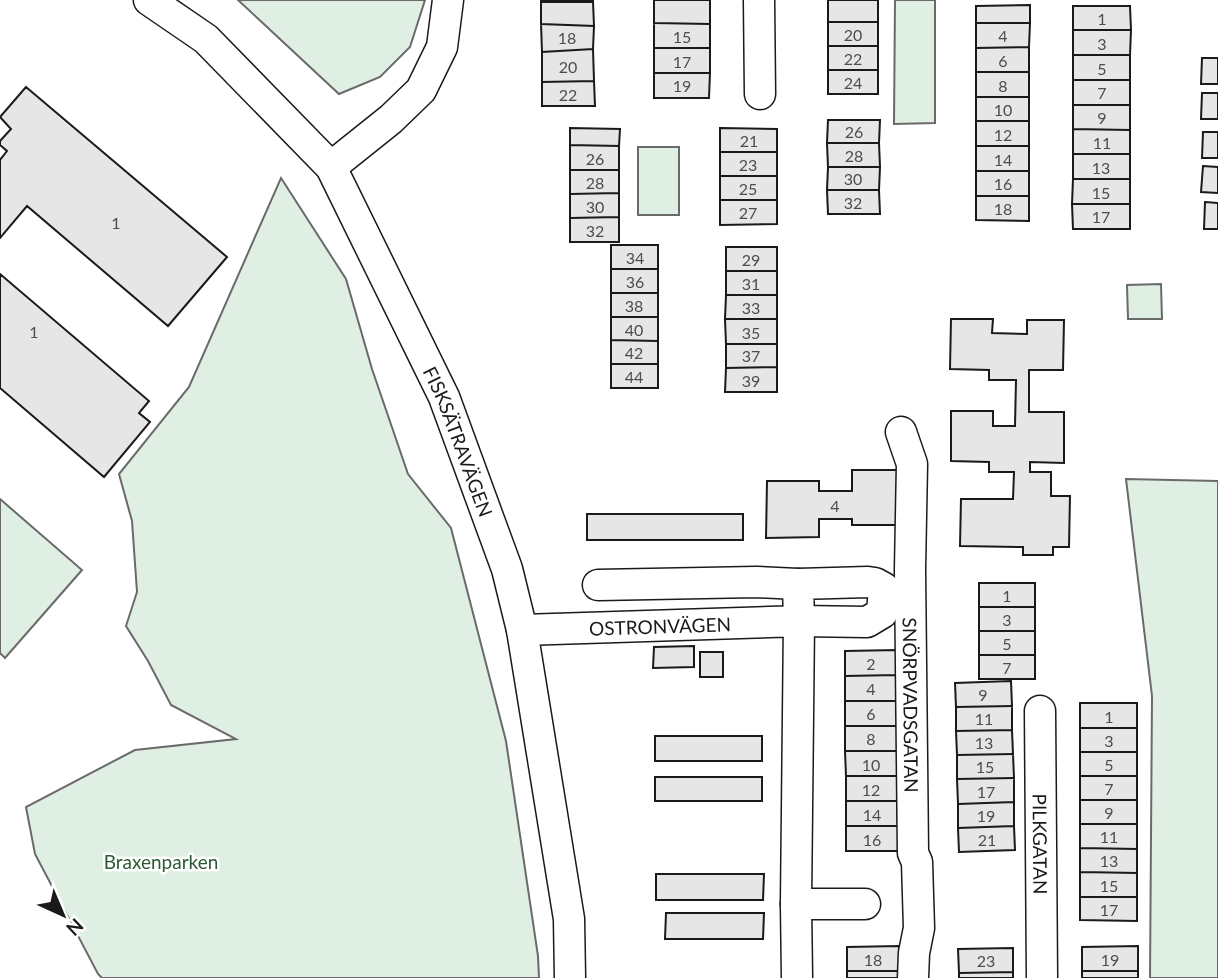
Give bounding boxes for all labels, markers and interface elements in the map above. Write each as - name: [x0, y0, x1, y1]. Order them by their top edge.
- house number: 1: [1097, 9, 1107, 28]
- house number: 20: [844, 25, 862, 44]
- house number: 4: [998, 26, 1008, 45]
- house number: 15: [673, 27, 691, 46]
- house number: 18: [558, 28, 576, 47]
- house number: 3: [1097, 34, 1107, 53]
- house number: 22: [844, 49, 862, 68]
- house number: 6: [998, 51, 1008, 70]
- house number: 17: [673, 52, 691, 71]
- house number: 20: [559, 57, 577, 76]
- house number: 5: [1097, 59, 1107, 78]
- house number: 24: [844, 73, 862, 92]
- house number: 19: [673, 76, 691, 95]
- house number: 8: [998, 76, 1008, 95]
- house number: 7: [1097, 83, 1107, 102]
- house number: 22: [559, 85, 577, 104]
- house number: 10: [994, 100, 1012, 119]
- house number: 9: [1097, 108, 1107, 127]
- house number: 26: [845, 122, 863, 141]
- house number: 12: [994, 125, 1012, 144]
- house number: 21: [740, 131, 758, 150]
- house number: 11: [1093, 133, 1111, 152]
- house number: 28: [845, 146, 863, 165]
- house number: 26: [586, 149, 604, 168]
- house number: 14: [994, 150, 1012, 169]
- house number: 23: [739, 155, 757, 174]
- house number: 13: [1092, 158, 1110, 177]
- house number: 30: [844, 169, 862, 188]
- house number: 28: [586, 173, 604, 192]
- house number: 16: [994, 174, 1012, 193]
- house number: 25: [739, 179, 757, 198]
- house number: 15: [1092, 183, 1110, 202]
- house number: 32: [844, 193, 862, 212]
- house number: 30: [586, 197, 604, 216]
- house number: 18: [994, 199, 1012, 218]
- house number: 27: [739, 203, 757, 222]
- house number: 17: [1092, 207, 1110, 226]
- house number: 1: [111, 213, 121, 232]
- house number: 32: [586, 221, 604, 240]
- house number: 34: [626, 248, 644, 267]
- house number: 29: [742, 250, 760, 269]
- house number: 36: [626, 272, 644, 291]
- house number: 31: [742, 274, 760, 293]
- house number: 38: [625, 296, 643, 315]
- house number: 33: [742, 298, 760, 317]
- house number: 40: [625, 320, 643, 339]
- house number: 1: [29, 322, 39, 341]
- house number: 35: [742, 323, 760, 342]
- house number: 42: [625, 343, 643, 362]
- house number: 37: [742, 346, 760, 365]
- street label: FISKSÄTRAVÄGEN: [419, 362, 498, 520]
- house number: 44: [625, 367, 643, 386]
- house number: 39: [742, 371, 760, 390]
- house number: 4: [830, 496, 840, 515]
- house number: 1: [1002, 586, 1012, 605]
- house number: 3: [1002, 610, 1012, 629]
- street label: OSTRONVÄGEN: [589, 612, 731, 639]
- street label: SNÖRPVADSGATAN: [899, 617, 924, 793]
- house number: 5: [1002, 634, 1012, 653]
- house number: 2: [866, 654, 876, 673]
- house number: 7: [1002, 658, 1012, 677]
- house number: 4: [866, 679, 876, 698]
- house number: 9: [978, 685, 988, 704]
- house number: 6: [866, 704, 876, 723]
- house number: 1: [1104, 707, 1114, 726]
- house number: 11: [975, 709, 993, 728]
- house number: 8: [866, 729, 876, 748]
- house number: 3: [1104, 731, 1114, 750]
- house number: 13: [975, 733, 993, 752]
- house number: 10: [862, 755, 880, 774]
- house number: 5: [1104, 755, 1114, 774]
- house number: 15: [976, 757, 994, 776]
- house number: 7: [1104, 779, 1114, 798]
- house number: 12: [862, 780, 880, 799]
- house number: 17: [977, 782, 995, 801]
- street label: PILKGATAN: [1029, 793, 1053, 895]
- house number: 9: [1104, 803, 1114, 822]
- house number: 14: [863, 805, 881, 824]
- house number: 19: [977, 806, 995, 825]
- house number: 11: [1100, 827, 1118, 846]
- house number: 16: [863, 830, 881, 849]
- house number: 21: [978, 830, 996, 849]
- park label: Braxenparken: [104, 850, 218, 873]
- house number: 13: [1100, 851, 1118, 870]
- house number: 15: [1100, 876, 1118, 895]
- north arrow: [28, 880, 98, 950]
- house number: 17: [1100, 900, 1118, 919]
- text: N: [62, 914, 88, 941]
- house number: 18: [864, 950, 882, 969]
- house number: 19: [1101, 950, 1119, 969]
- house number: 23: [977, 951, 995, 970]

